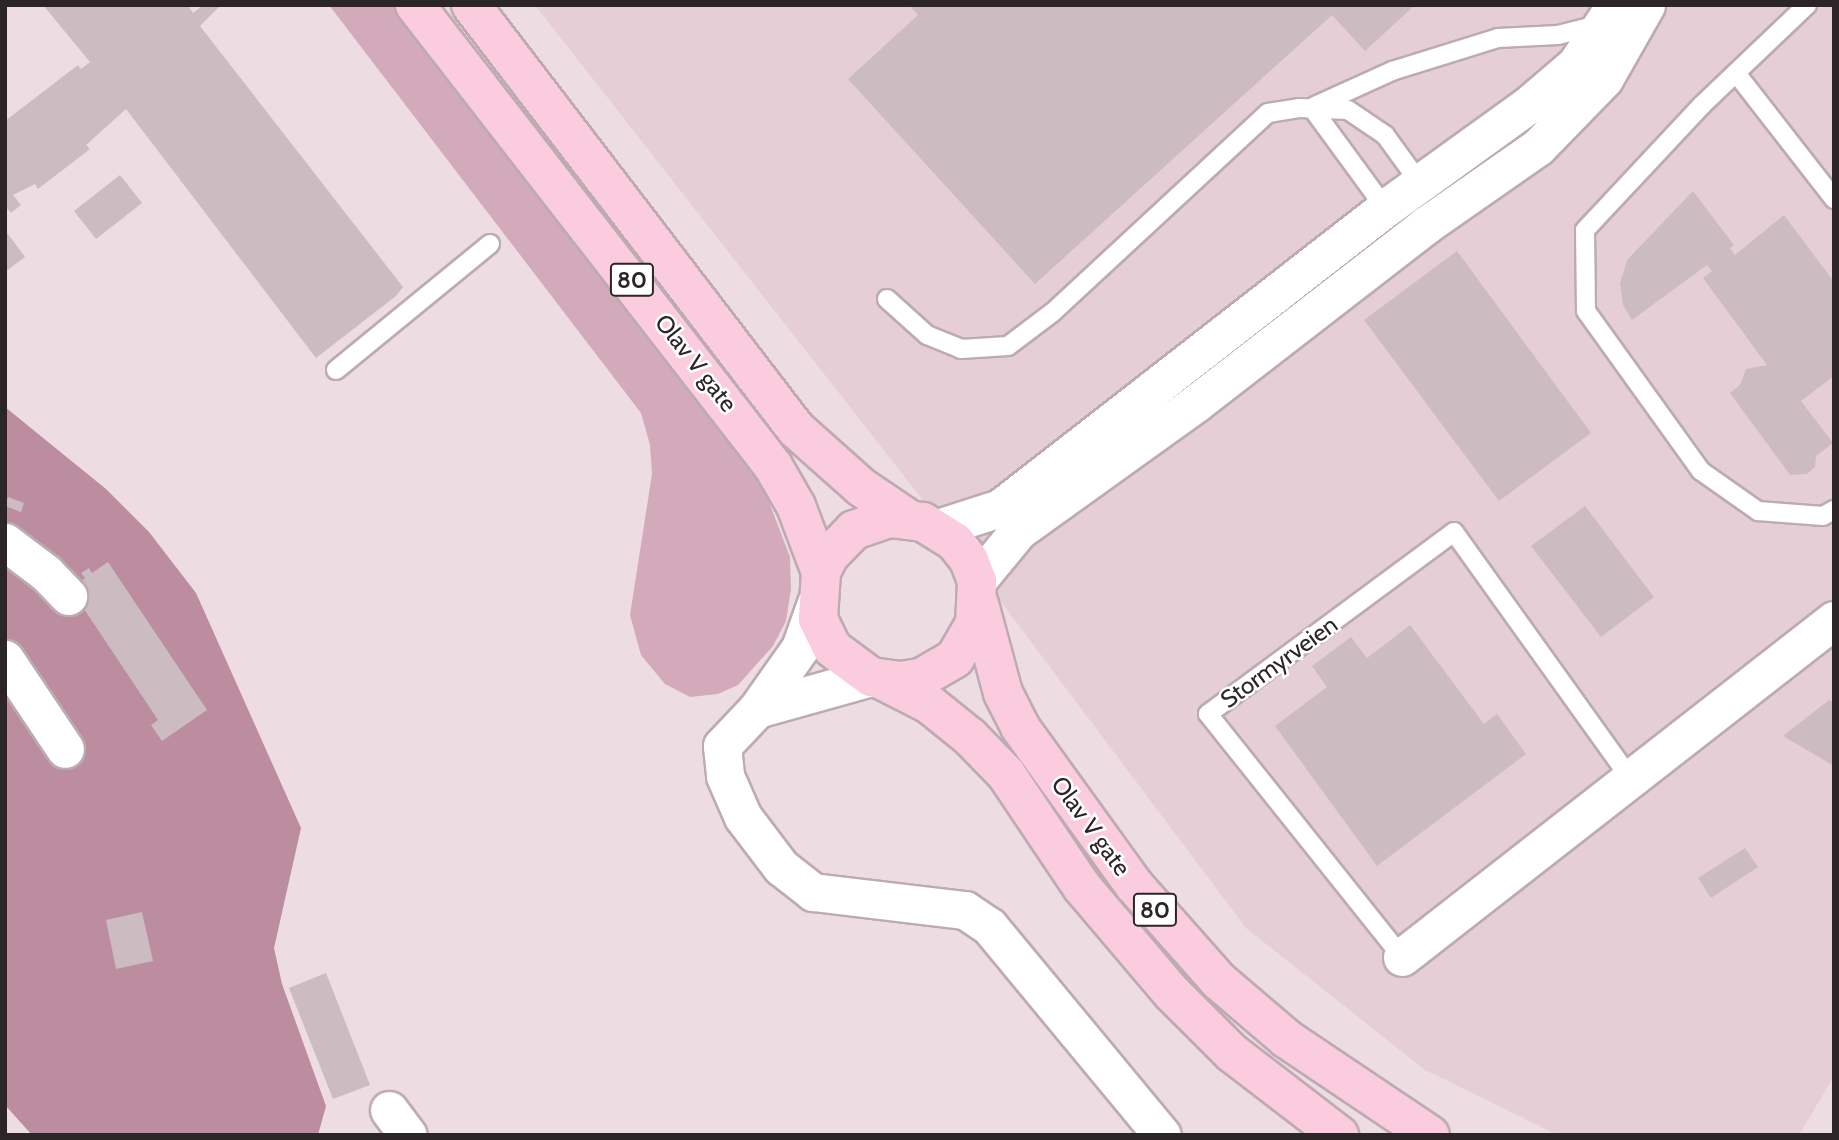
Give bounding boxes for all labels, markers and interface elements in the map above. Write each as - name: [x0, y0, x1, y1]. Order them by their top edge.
- road number: 80: [609, 260, 655, 300]
- street label: Olav V gate: [649, 308, 743, 418]
- street label: Stormyrveien: [1215, 610, 1343, 714]
- street label: Olav V gate: [1045, 771, 1137, 881]
- road number: 80: [1132, 890, 1178, 930]

